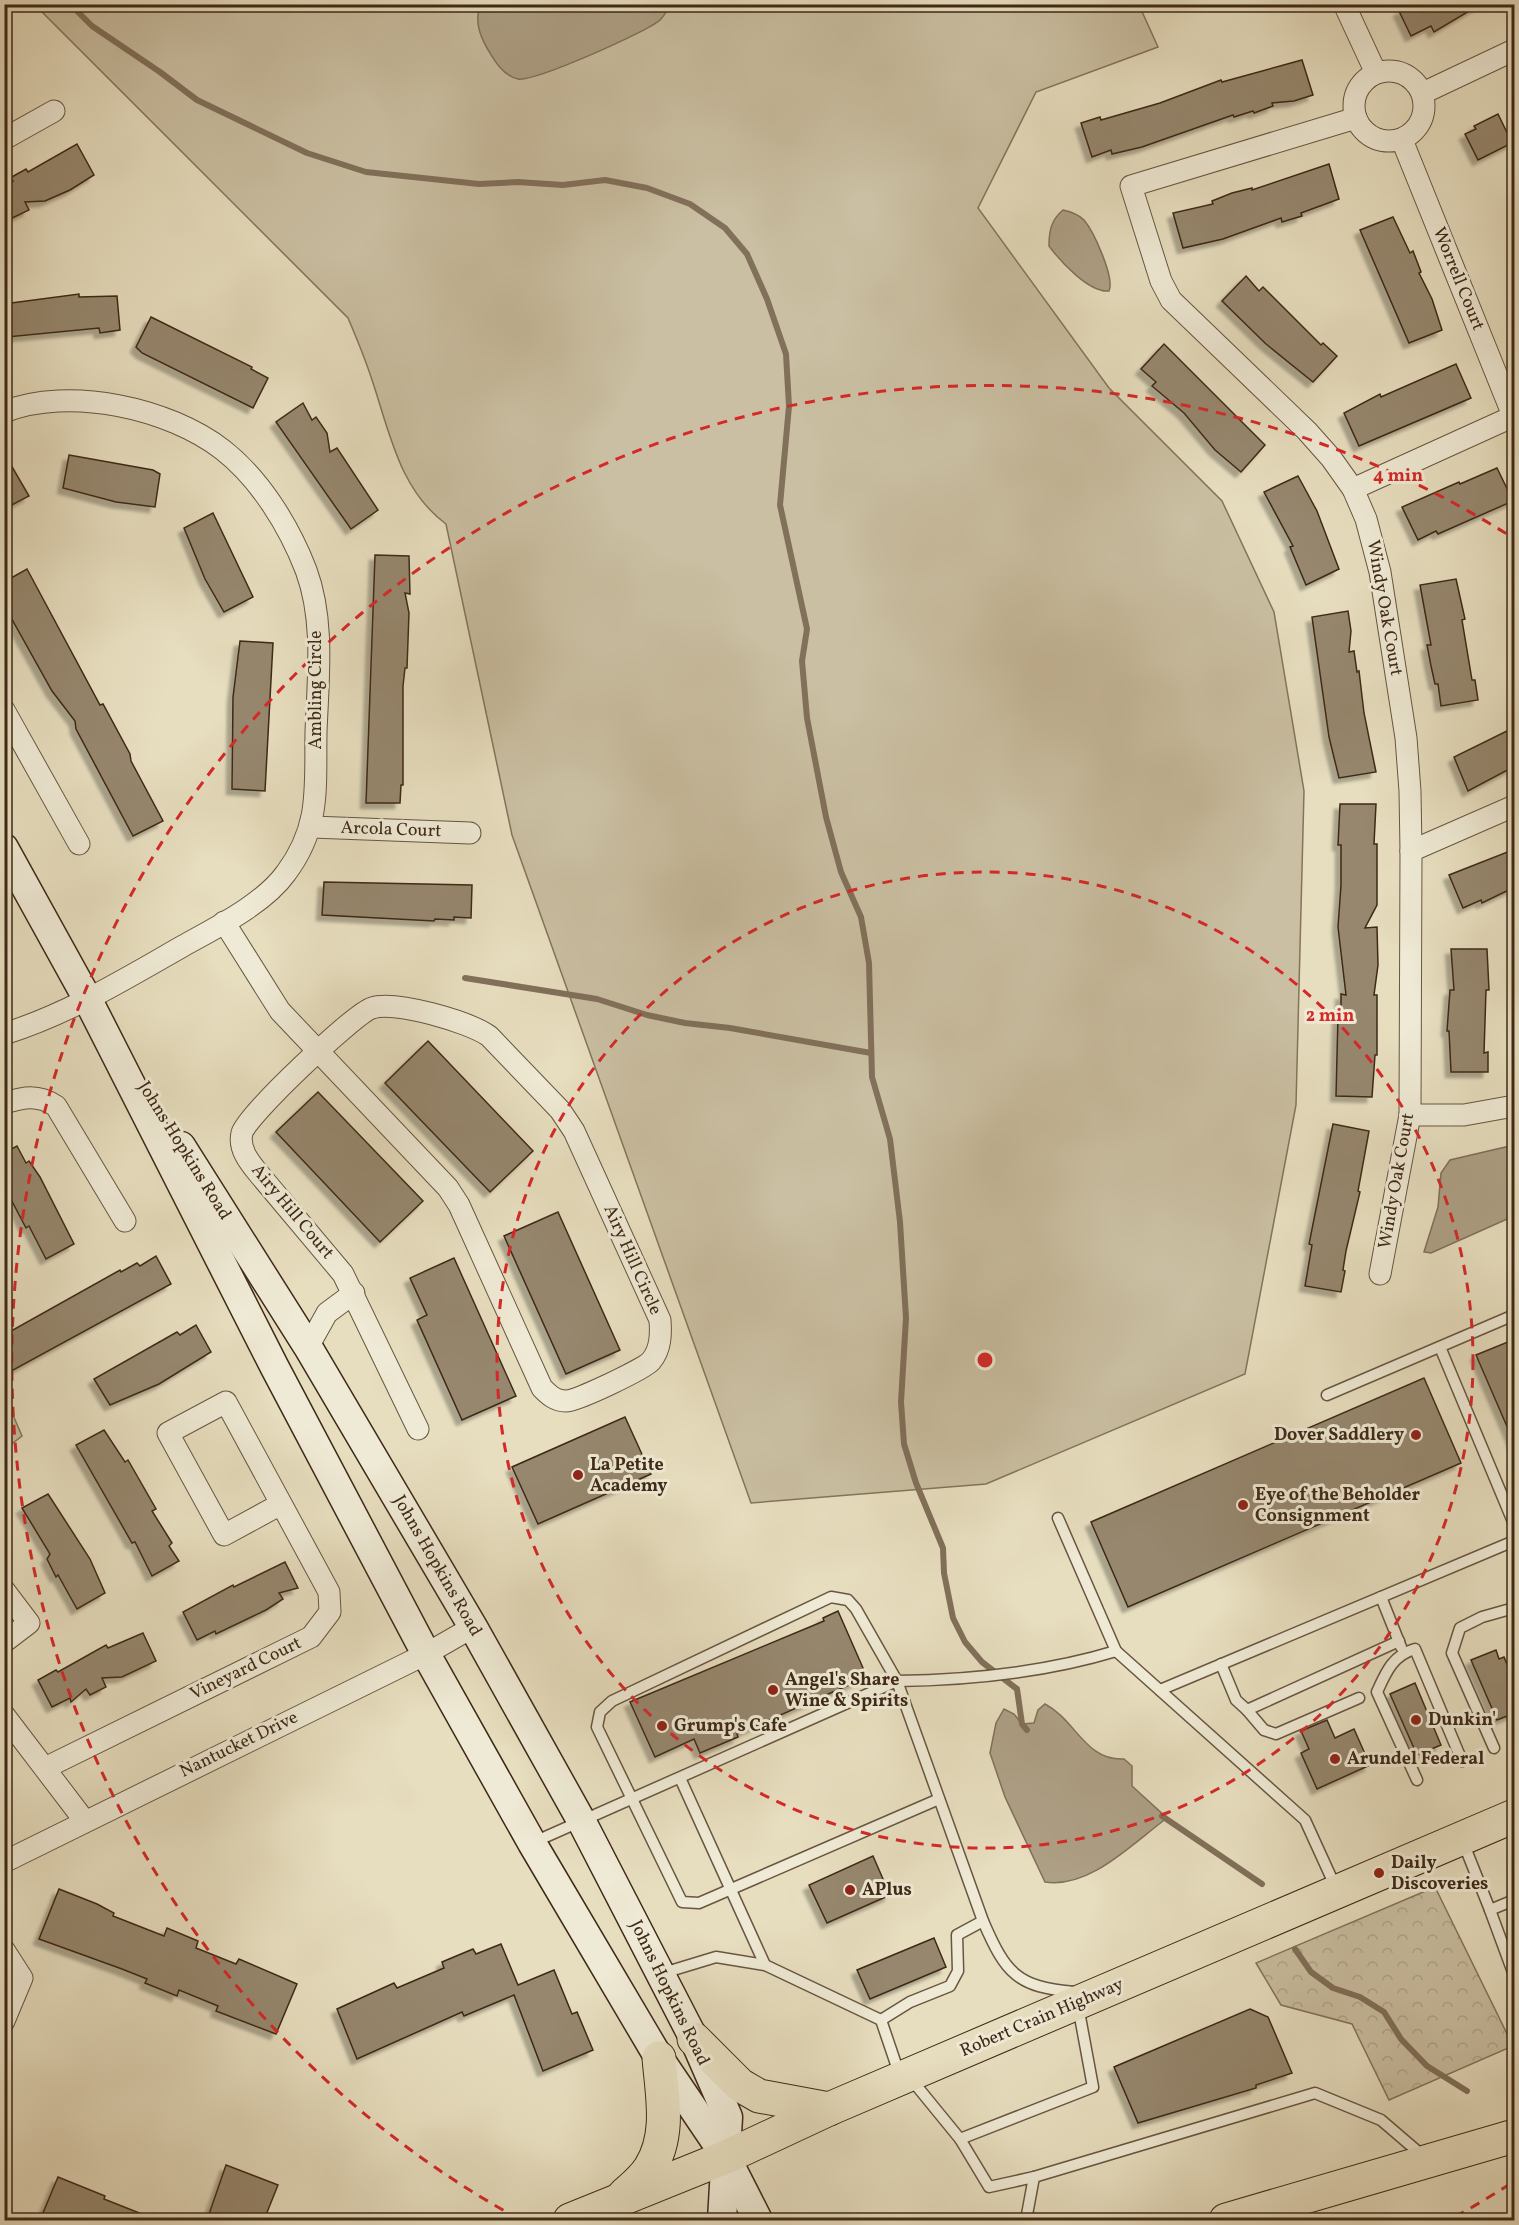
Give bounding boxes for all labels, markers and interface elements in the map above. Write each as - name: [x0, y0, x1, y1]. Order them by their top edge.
- street label: Worrell Court: [1426, 224, 1490, 334]
- text: 4 min: [1373, 464, 1423, 489]
- street label: Windy Oak Court: [1360, 538, 1408, 678]
- street label: Ambling Circle: [304, 631, 329, 749]
- street label: Arcola Court: [340, 816, 442, 844]
- text: 2 min: [1306, 1004, 1354, 1029]
- street label: Johns Hopkins Road: [131, 1077, 237, 1225]
- street label: Windy Oak Court: [1373, 1111, 1421, 1251]
- street label: Airy Hill Court: [245, 1159, 339, 1265]
- street label: Airy Hill Circle: [597, 1201, 667, 1319]
- centre of rings: [975, 1350, 995, 1370]
- place label: Dover Saddlery: [1274, 1423, 1404, 1448]
- marker: Dover Saddlery: [1409, 1428, 1423, 1442]
- place label: La Petite Academy: [590, 1453, 667, 1499]
- marker: La Petite Academy: [571, 1468, 585, 1482]
- place label: Eye of the Beholder Consignment: [1255, 1483, 1420, 1529]
- street label: Johns Hopkins Road: [386, 1491, 488, 1641]
- marker: Eye of the Beholder Consignment: [1236, 1498, 1250, 1512]
- street label: Vineyard Court: [186, 1631, 306, 1707]
- place label: Angel's Share Wine & Spirits: [785, 1668, 908, 1714]
- marker: Angel's Share Wine & Spirits: [766, 1683, 780, 1697]
- street label: Nantucket Drive: [176, 1705, 302, 1785]
- place label: Dunkin': [1428, 1708, 1496, 1733]
- marker: Dunkin': [1409, 1713, 1423, 1727]
- place label: Grump's Cafe: [674, 1714, 787, 1739]
- marker: Grump's Cafe: [655, 1719, 669, 1733]
- place label: Arundel Federal: [1347, 1747, 1484, 1772]
- marker: Arundel Federal: [1328, 1752, 1342, 1766]
- place label: Daily Discoveries: [1391, 1851, 1488, 1897]
- marker: Daily Discoveries: [1372, 1866, 1386, 1880]
- place label: APlus: [862, 1878, 912, 1903]
- marker: APlus: [843, 1883, 857, 1897]
- street label: Johns Hopkins Road: [623, 1916, 715, 2070]
- street label: Robert Crain Highway: [956, 1972, 1128, 2064]

